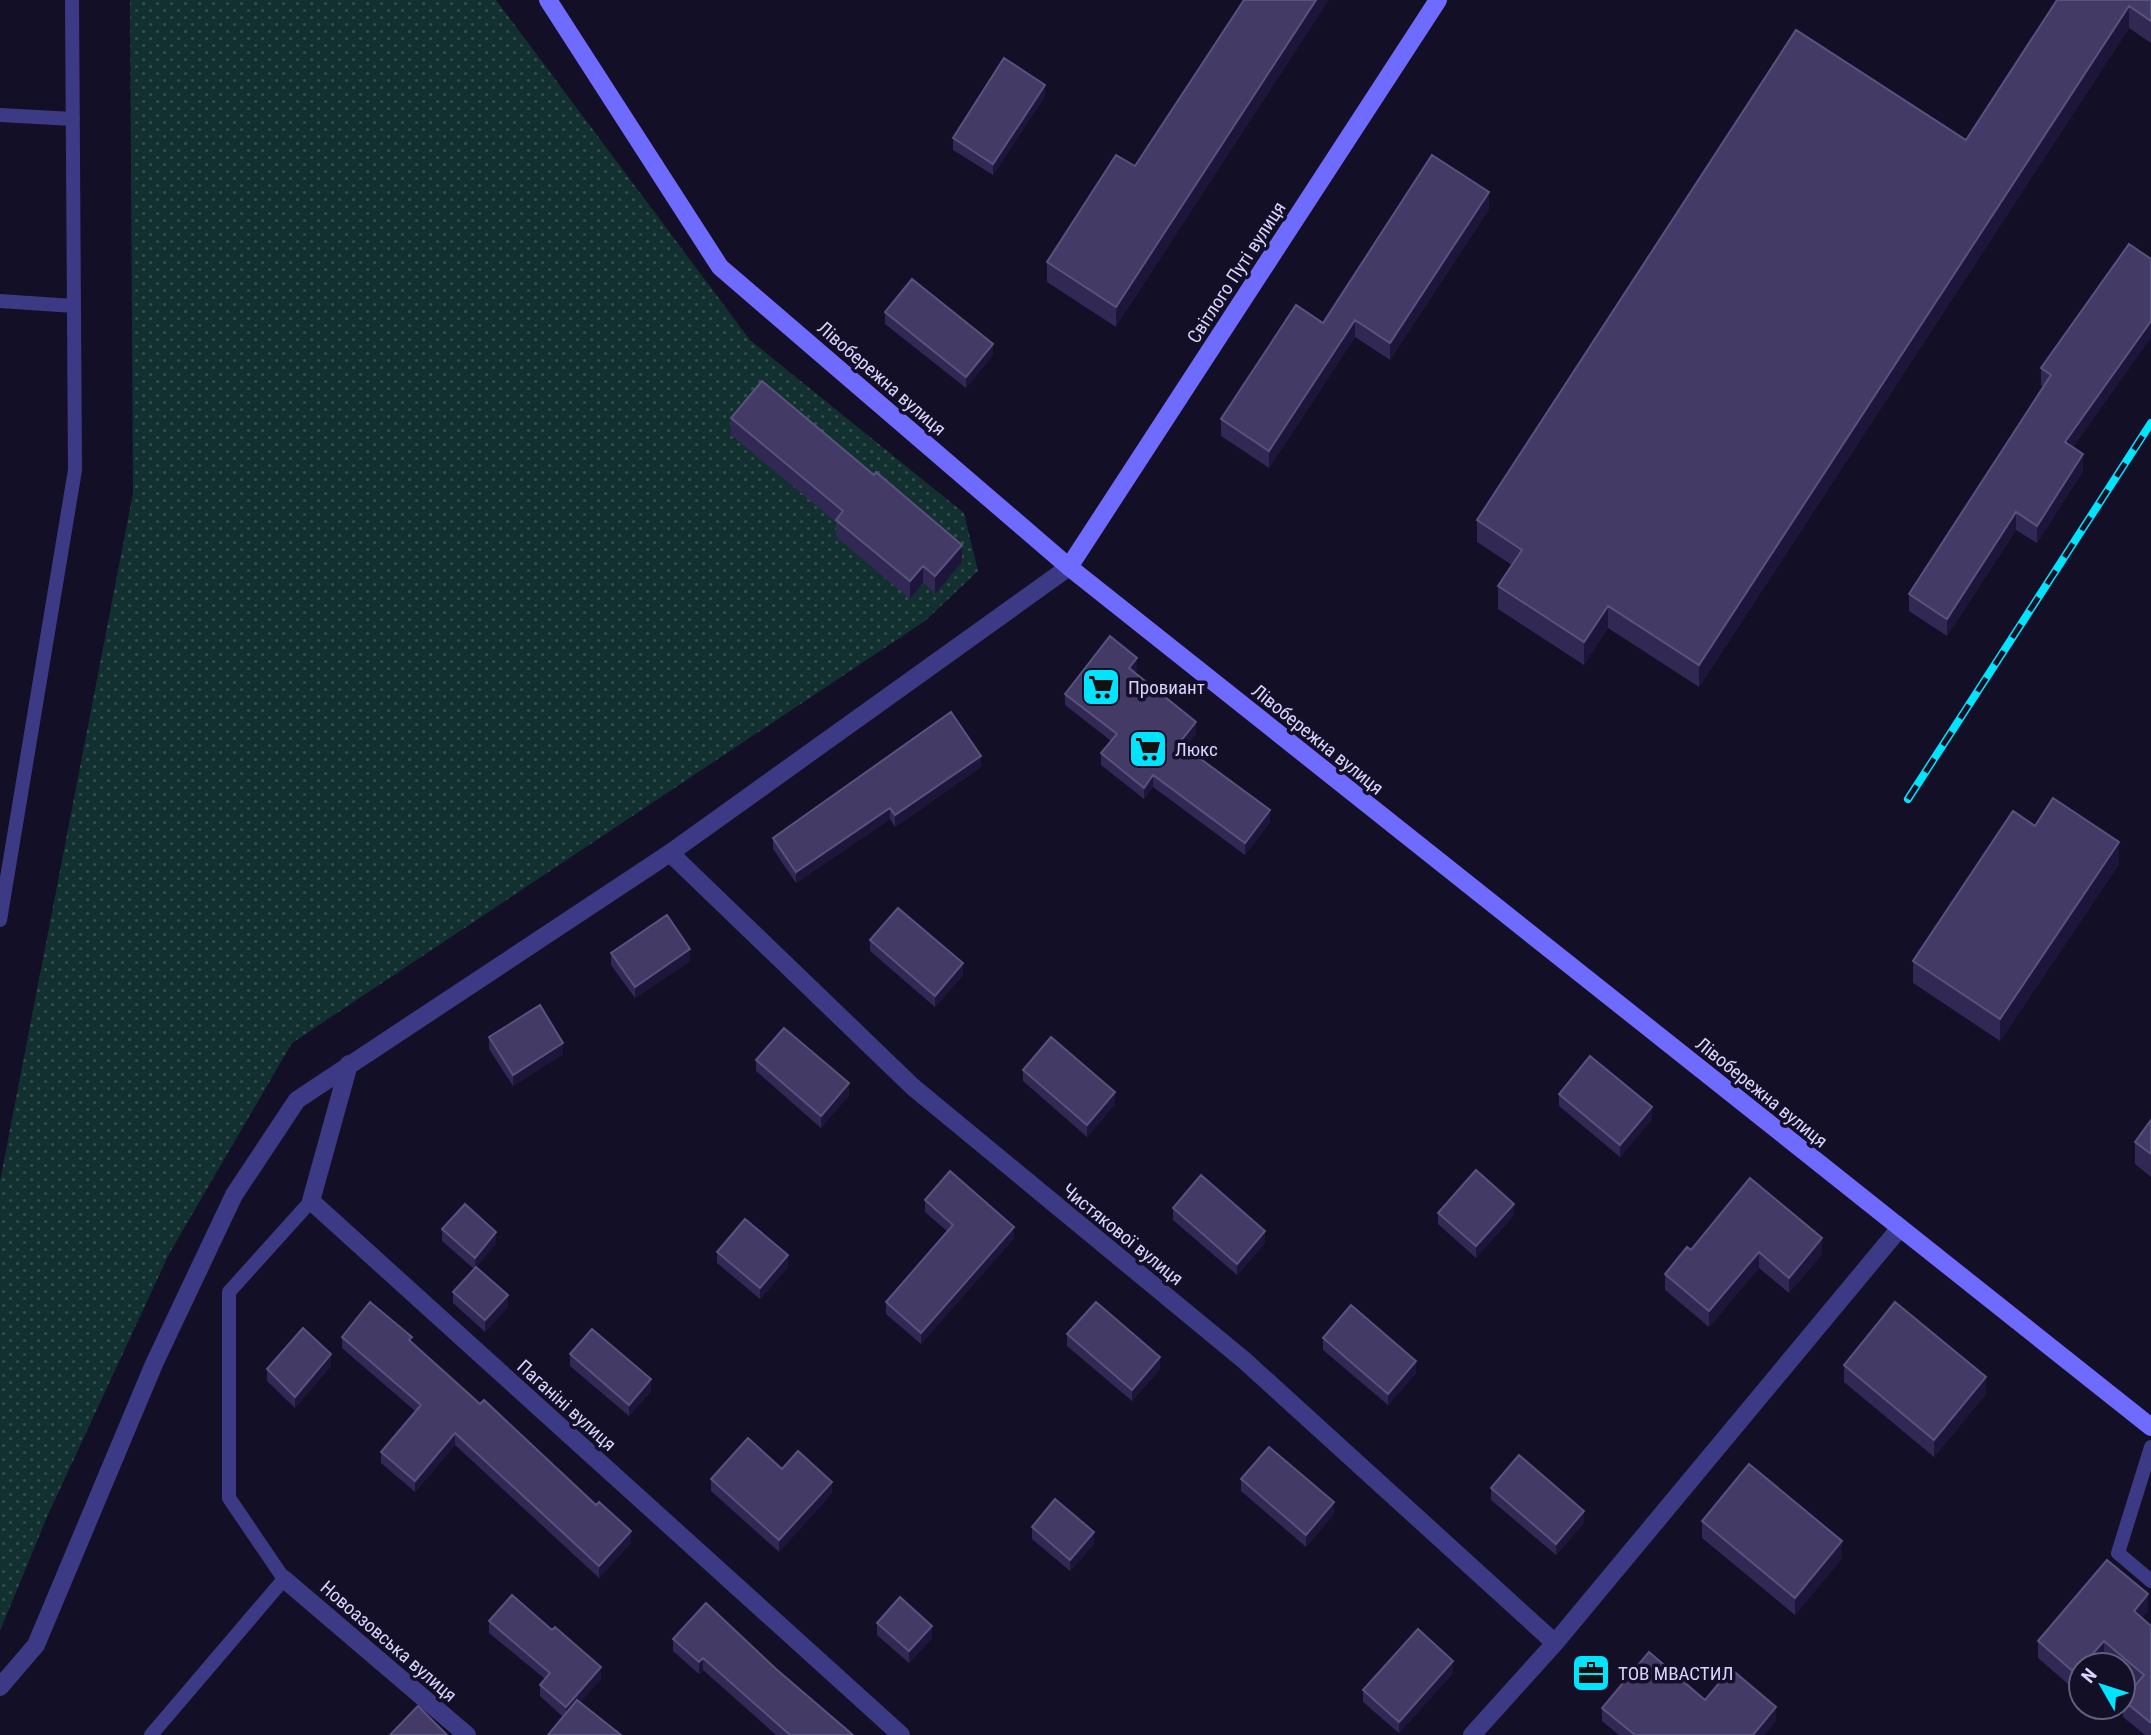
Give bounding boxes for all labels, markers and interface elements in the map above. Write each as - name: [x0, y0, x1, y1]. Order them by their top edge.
- street label: Світлого Путі вулиця: [1182, 197, 1291, 347]
- street label: Лівобережна вулиця: [813, 316, 951, 440]
- supermarket icon: Провиант: [1080, 666, 1122, 708]
- place label: Провиант: [1128, 676, 1205, 699]
- street label: Лівобережна вулиця: [1247, 679, 1388, 800]
- supermarket icon: Люкс: [1127, 728, 1169, 770]
- place label: Люкс: [1175, 738, 1218, 761]
- street label: Лівобережна вулиця: [1691, 1032, 1832, 1153]
- street label: Чистякової вулиця: [1058, 1179, 1188, 1290]
- street label: Паганіні вулиця: [512, 1355, 621, 1456]
- street label: Новоазовська вулиця: [316, 1576, 462, 1707]
- north arrow: [2067, 1651, 2137, 1721]
- office icon: ТОВ МВАСТИЛ: [1570, 1652, 1612, 1694]
- place label: ТОВ МВАСТИЛ: [1618, 1662, 1733, 1685]
- text: N: [2077, 1664, 2102, 1687]

